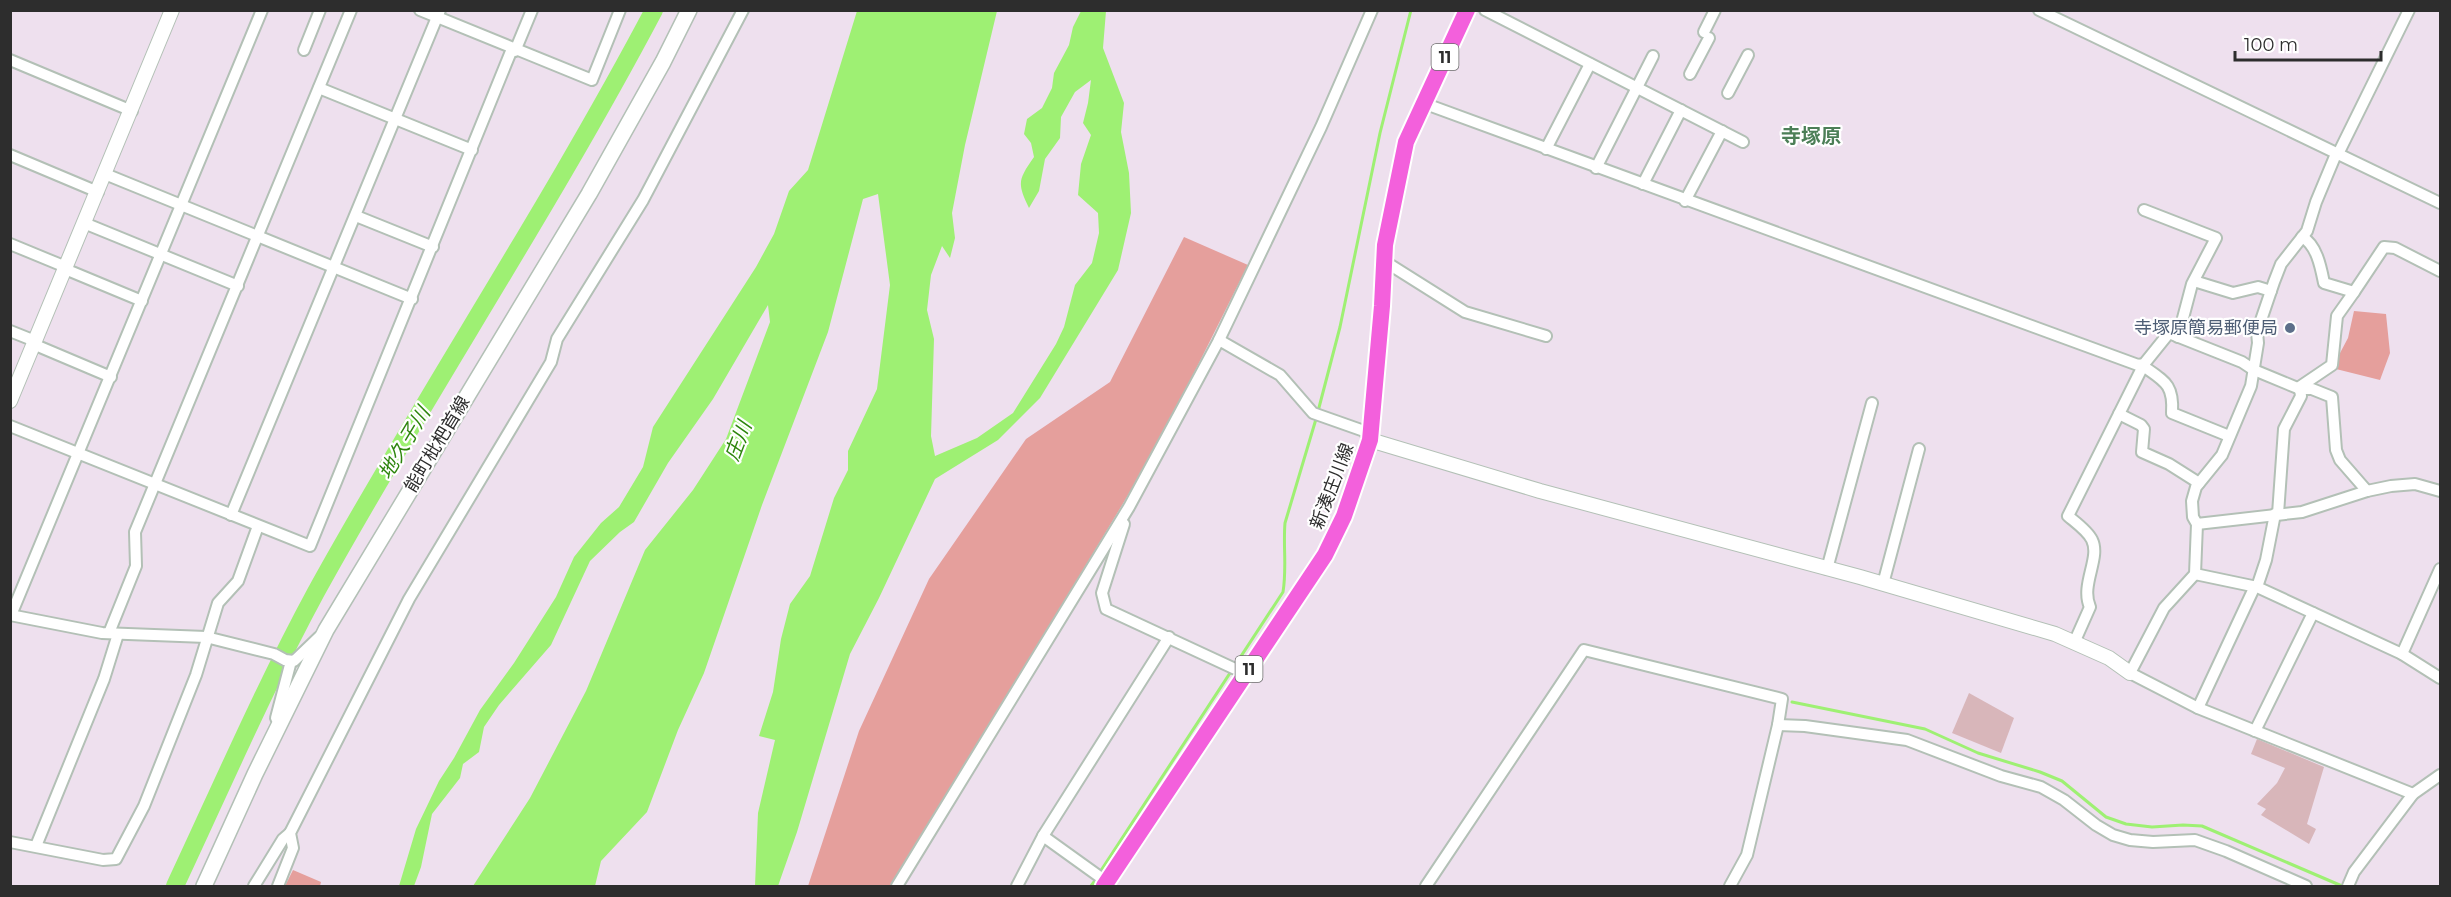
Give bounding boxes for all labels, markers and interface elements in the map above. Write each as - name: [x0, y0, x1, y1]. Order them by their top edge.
- scale bar: [2235, 24, 2380, 62]
- text: 100 m: [2244, 34, 2298, 56]
- road number: 11: [1432, 44, 1458, 70]
- district label: 寺塚原: [1781, 124, 1841, 148]
- place label: 寺塚原簡易郵便局: [2134, 317, 2278, 339]
- marker: 寺塚原簡易郵便局: [2283, 321, 2297, 335]
- street label: 能町枇杷首線: [400, 392, 474, 496]
- water label: 地久子川: [373, 401, 436, 483]
- water label: 庄川: [720, 416, 757, 464]
- street label: 新湊庄川線: [1306, 440, 1358, 532]
- road number: 11: [1236, 656, 1262, 682]

